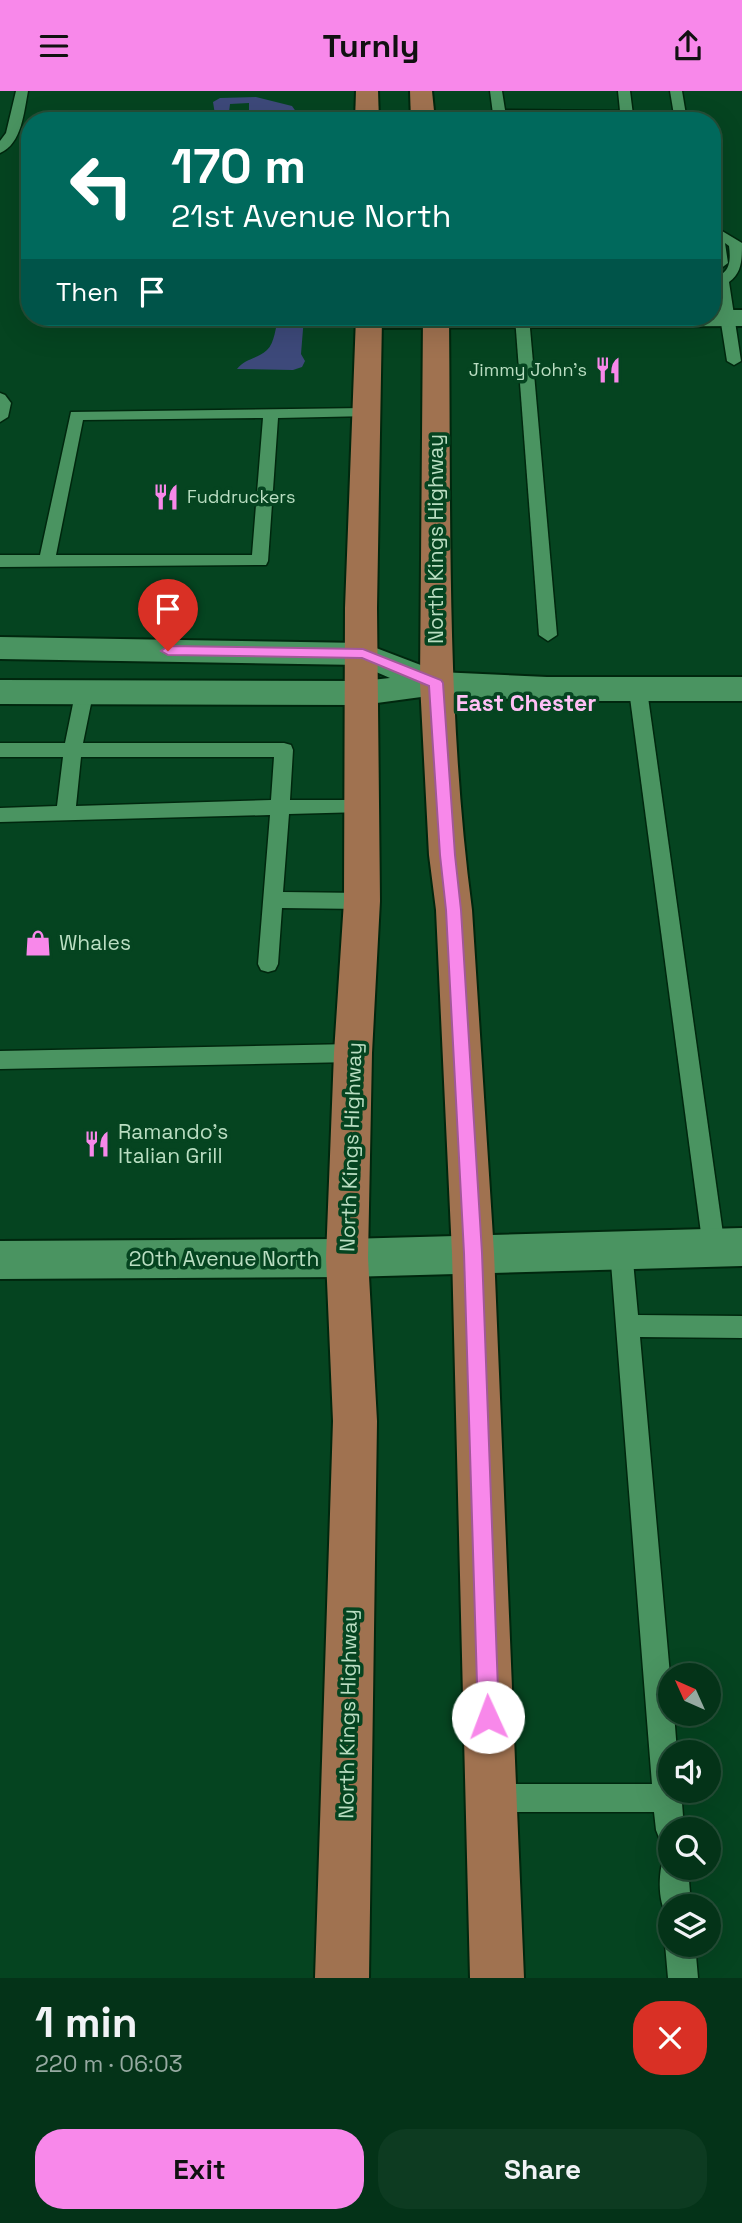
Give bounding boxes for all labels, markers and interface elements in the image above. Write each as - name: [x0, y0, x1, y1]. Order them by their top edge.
- text: Turnly: [323, 26, 419, 66]
- icon: menu: [35, 27, 73, 65]
- icon: share: [669, 27, 707, 65]
- text: 170 m: [171, 135, 306, 197]
- icon: left: [56, 140, 147, 231]
- text: 21st Avenue North: [171, 196, 451, 236]
- icon: arrive: [133, 273, 171, 311]
- text: Then: [56, 275, 119, 309]
- restaurant icon: Jimmy John's: [593, 355, 623, 385]
- place label: Jimmy John's: [469, 358, 587, 381]
- street label: North Kings Highway: [422, 434, 449, 644]
- restaurant icon: Fuddruckers: [151, 482, 181, 512]
- place label: Fuddruckers: [187, 485, 295, 508]
- pin: [138, 579, 198, 651]
- icon: arrive: [149, 590, 187, 628]
- district label: East Chester: [456, 688, 596, 718]
- shop icon: Whales: [23, 928, 53, 958]
- place label: Whales: [59, 929, 131, 956]
- street label: North Kings Highway: [333, 1042, 368, 1252]
- place label: Ramando's Italian Grill: [118, 1118, 228, 1169]
- restaurant icon: Ramando's Italian Grill: [82, 1129, 112, 1159]
- street label: 20th Avenue North: [129, 1245, 319, 1272]
- street label: North Kings Highway: [332, 1609, 363, 1819]
- north arrow: [658, 1663, 721, 1725]
- map controls: [658, 1663, 721, 1957]
- position arrow: [451, 1680, 525, 1754]
- button: sound: [658, 1740, 721, 1803]
- button: search: [658, 1817, 721, 1880]
- button: layers: [658, 1894, 721, 1957]
- text: 1 min: [35, 1996, 138, 2049]
- button: close: [633, 2001, 707, 2075]
- text: 220 m · 06:03: [35, 2049, 183, 2079]
- button: Exit: [35, 2129, 364, 2209]
- button: Share: [378, 2129, 707, 2209]

